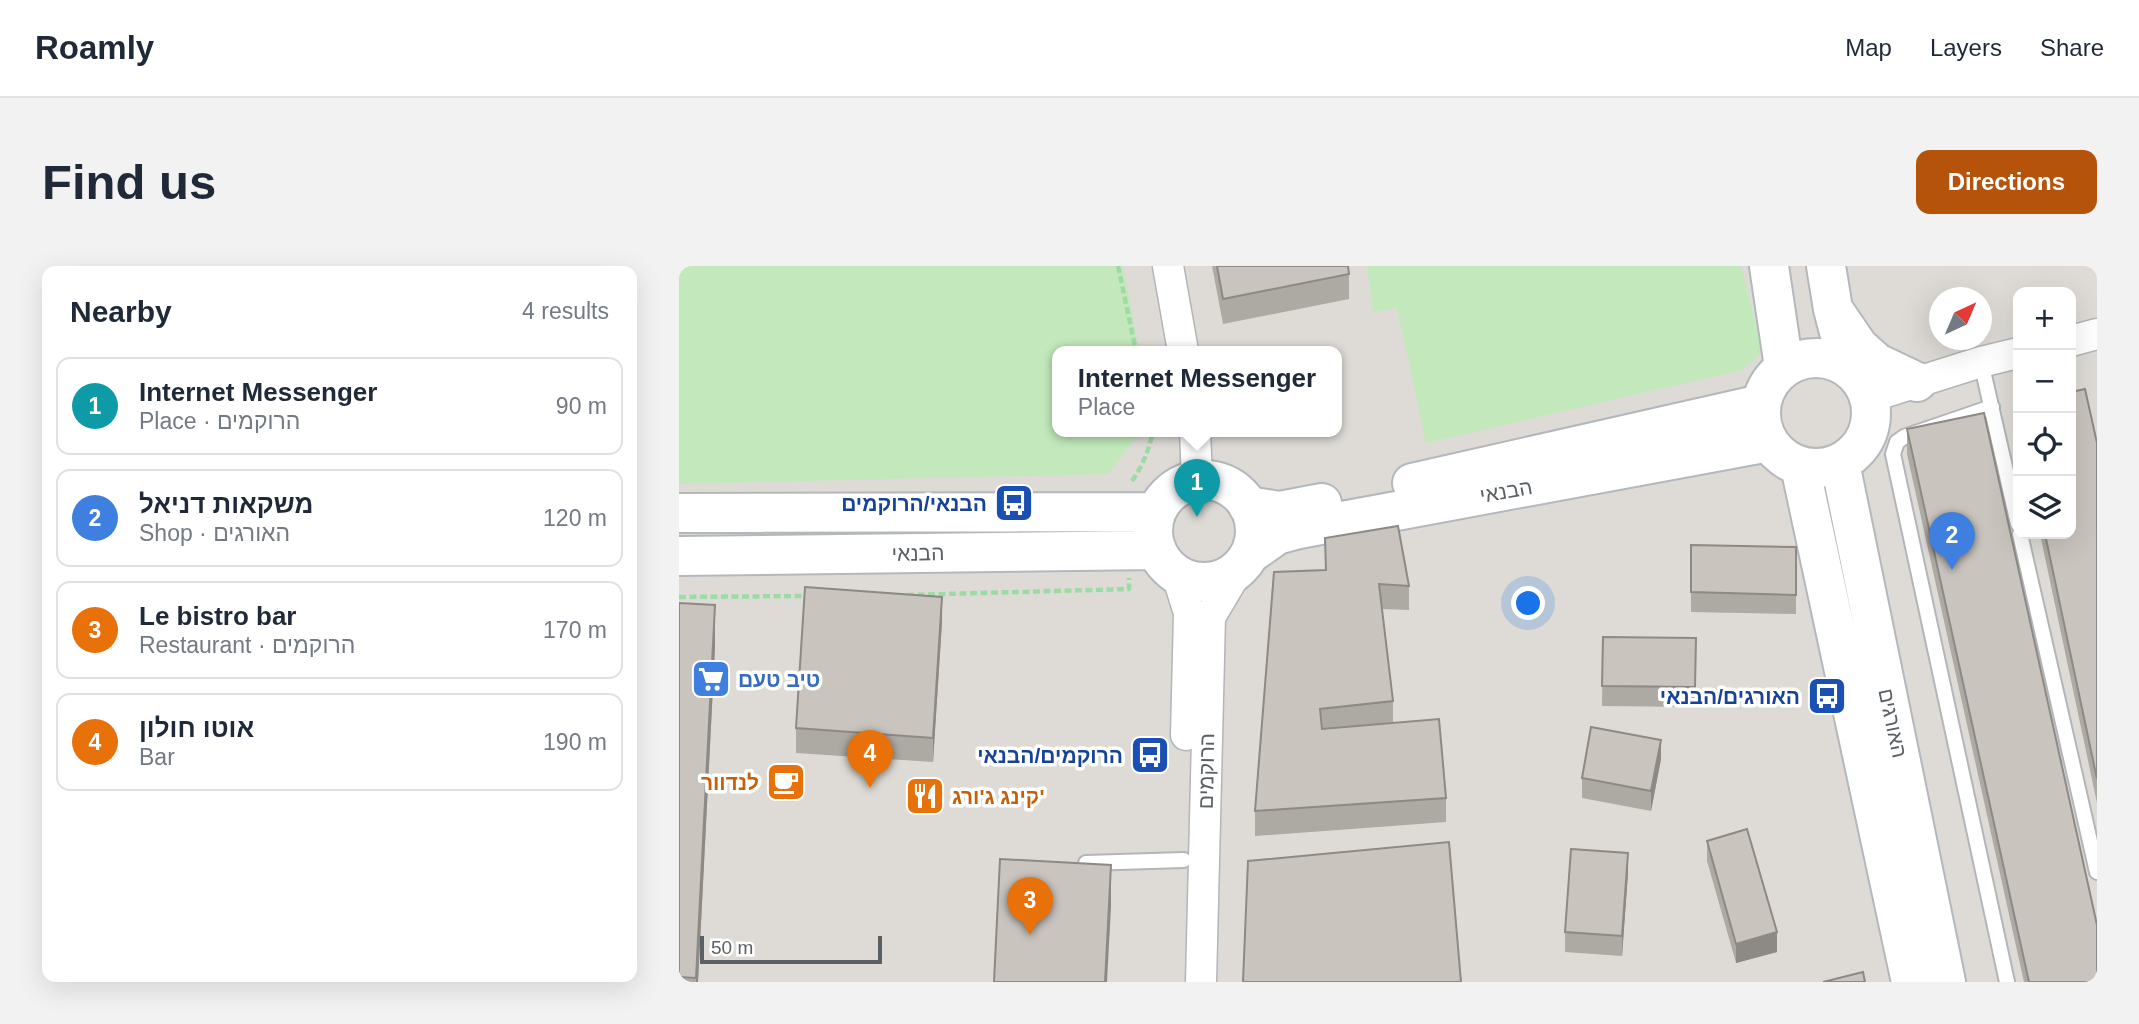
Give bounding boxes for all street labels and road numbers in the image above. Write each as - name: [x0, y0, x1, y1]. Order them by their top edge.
- street label: הבנאי: [1478, 475, 1534, 507]
- street label: הבנאי: [891, 541, 945, 565]
- street label: האורגים: [1874, 686, 1912, 760]
- street label: הרוקמים: [1194, 733, 1218, 809]

